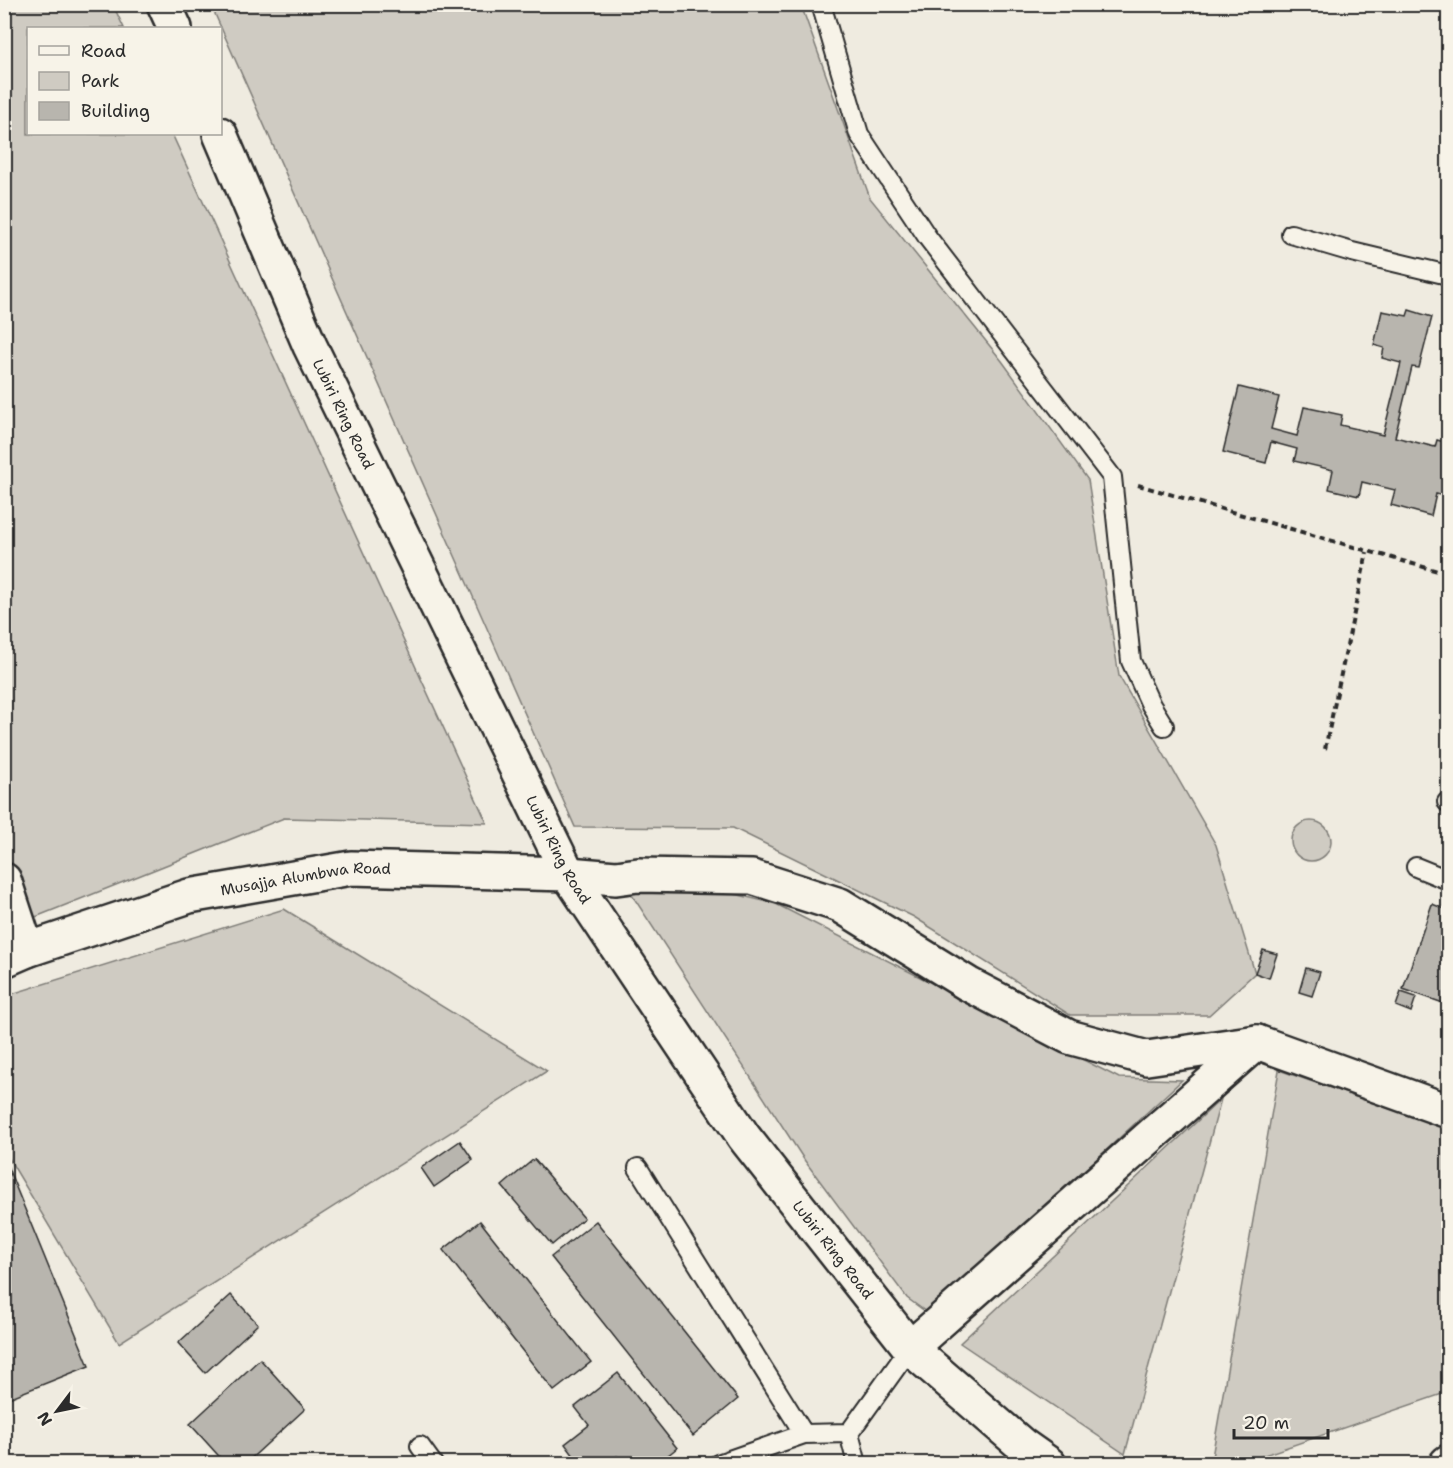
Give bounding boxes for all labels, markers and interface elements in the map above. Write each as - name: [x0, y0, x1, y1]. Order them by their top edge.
- legend: [27, 27, 222, 135]
- text: Road: [81, 39, 126, 63]
- text: Park: [81, 69, 120, 93]
- text: Building: [81, 99, 150, 123]
- street label: Lubiri Ring Road: [308, 356, 379, 473]
- street label: Lubiri Ring Road: [521, 792, 596, 908]
- street label: Musajja Alumbwa Road: [219, 858, 392, 900]
- street label: Lubiri Ring Road: [788, 1196, 878, 1304]
- north arrow: [27, 1381, 87, 1441]
- scale bar: [1234, 1402, 1328, 1440]
- text: N: [32, 1408, 57, 1430]
- text: 20 m: [1243, 1411, 1289, 1435]

